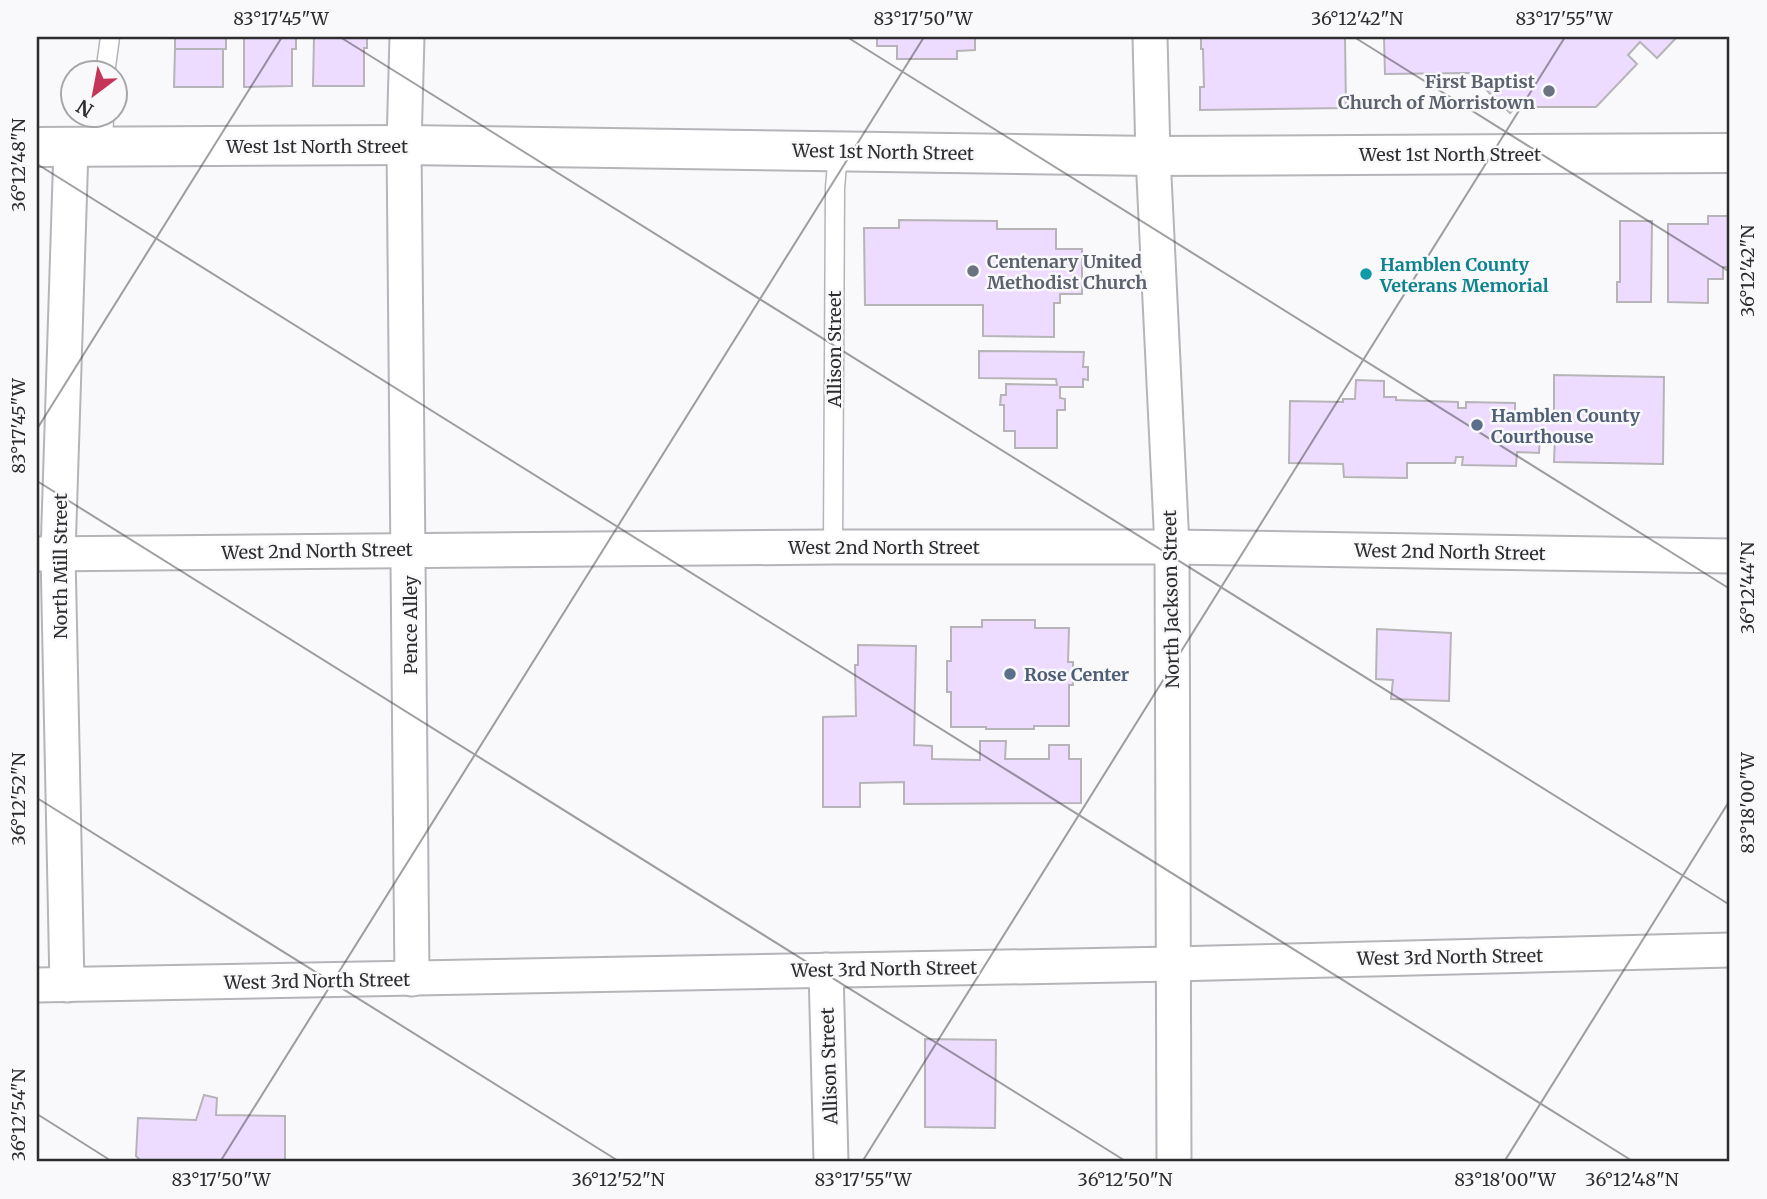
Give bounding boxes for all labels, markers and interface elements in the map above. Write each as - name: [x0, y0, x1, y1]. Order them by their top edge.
- text: 83°17'45"W: [233, 7, 330, 30]
- text: 83°17'50"W: [873, 7, 974, 30]
- text: 36°12'42"N: [1311, 7, 1403, 30]
- text: 83°17'55"W: [1516, 7, 1614, 30]
- north arrow: [60, 60, 130, 130]
- place label: First Baptist Church of Morristown: [1338, 70, 1536, 114]
- marker: First Baptist Church of Morristown: [1541, 83, 1557, 99]
- text: N: [72, 94, 98, 123]
- text: 36°12'48"N: [7, 118, 30, 212]
- street label: West 1st North Street: [225, 135, 408, 158]
- street label: West 1st North Street: [791, 139, 974, 165]
- street label: West 1st North Street: [1358, 143, 1541, 166]
- text: 36°12'42"N: [1736, 225, 1759, 317]
- place label: Centenary United Methodist Church: [987, 250, 1147, 294]
- place label: Hamblen County Veterans Memorial: [1379, 253, 1549, 297]
- marker: Centenary United Methodist Church: [965, 263, 981, 279]
- marker: Hamblen County Veterans Memorial: [1358, 266, 1374, 282]
- street label: Allison Street: [823, 291, 846, 408]
- text: 83°17'45"W: [7, 377, 30, 474]
- place label: Hamblen County Courthouse: [1491, 404, 1641, 448]
- marker: Hamblen County Courthouse: [1469, 417, 1485, 433]
- street label: North Mill Street: [49, 493, 72, 639]
- street label: North Jackson Street: [1158, 510, 1184, 688]
- street label: West 2nd North Street: [787, 536, 980, 559]
- street label: West 2nd North Street: [220, 538, 413, 564]
- street label: West 2nd North Street: [1353, 539, 1546, 565]
- text: 36°12'44"N: [1736, 542, 1759, 634]
- street label: Pence Alley: [399, 575, 422, 675]
- place label: Rose Center: [1024, 663, 1129, 686]
- marker: Rose Center: [1002, 666, 1018, 682]
- text: 83°18'00"W: [1736, 751, 1759, 854]
- text: 36°12'52"N: [7, 752, 30, 846]
- street label: West 3rd North Street: [1356, 944, 1543, 970]
- street label: West 3rd North Street: [790, 956, 977, 982]
- street label: West 3rd North Street: [223, 968, 410, 994]
- street label: Allison Street: [815, 1007, 843, 1126]
- text: 36°12'54"N: [7, 1069, 30, 1161]
- text: 83°17'50"W: [171, 1168, 272, 1191]
- text: 36°12'52"N: [571, 1168, 665, 1191]
- text: 83°17'55"W: [815, 1168, 913, 1191]
- text: 36°12'50"N: [1078, 1168, 1173, 1191]
- text: 83°18'00"W: [1454, 1168, 1557, 1191]
- text: 36°12'48"N: [1585, 1168, 1679, 1191]

